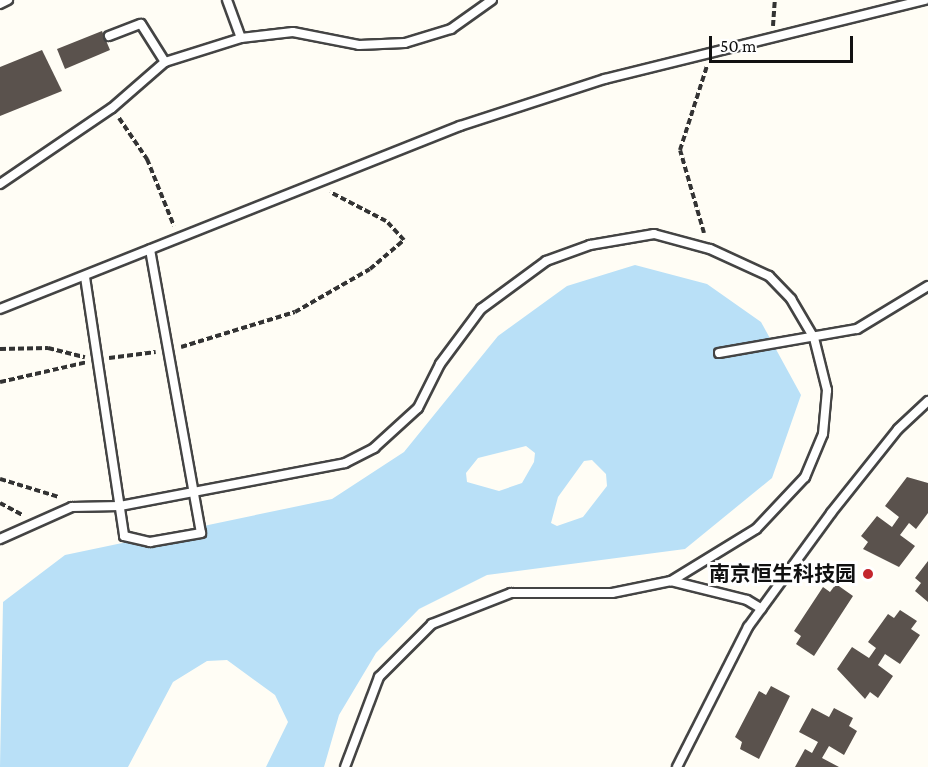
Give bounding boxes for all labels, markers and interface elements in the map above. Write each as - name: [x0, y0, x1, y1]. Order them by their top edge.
- scale bar: [712, 24, 856, 62]
- text: 50 m: [720, 36, 757, 56]
- place label: 南京恒生科技园: [709, 561, 856, 587]
- marker: 南京恒生科技园: [861, 567, 875, 581]

